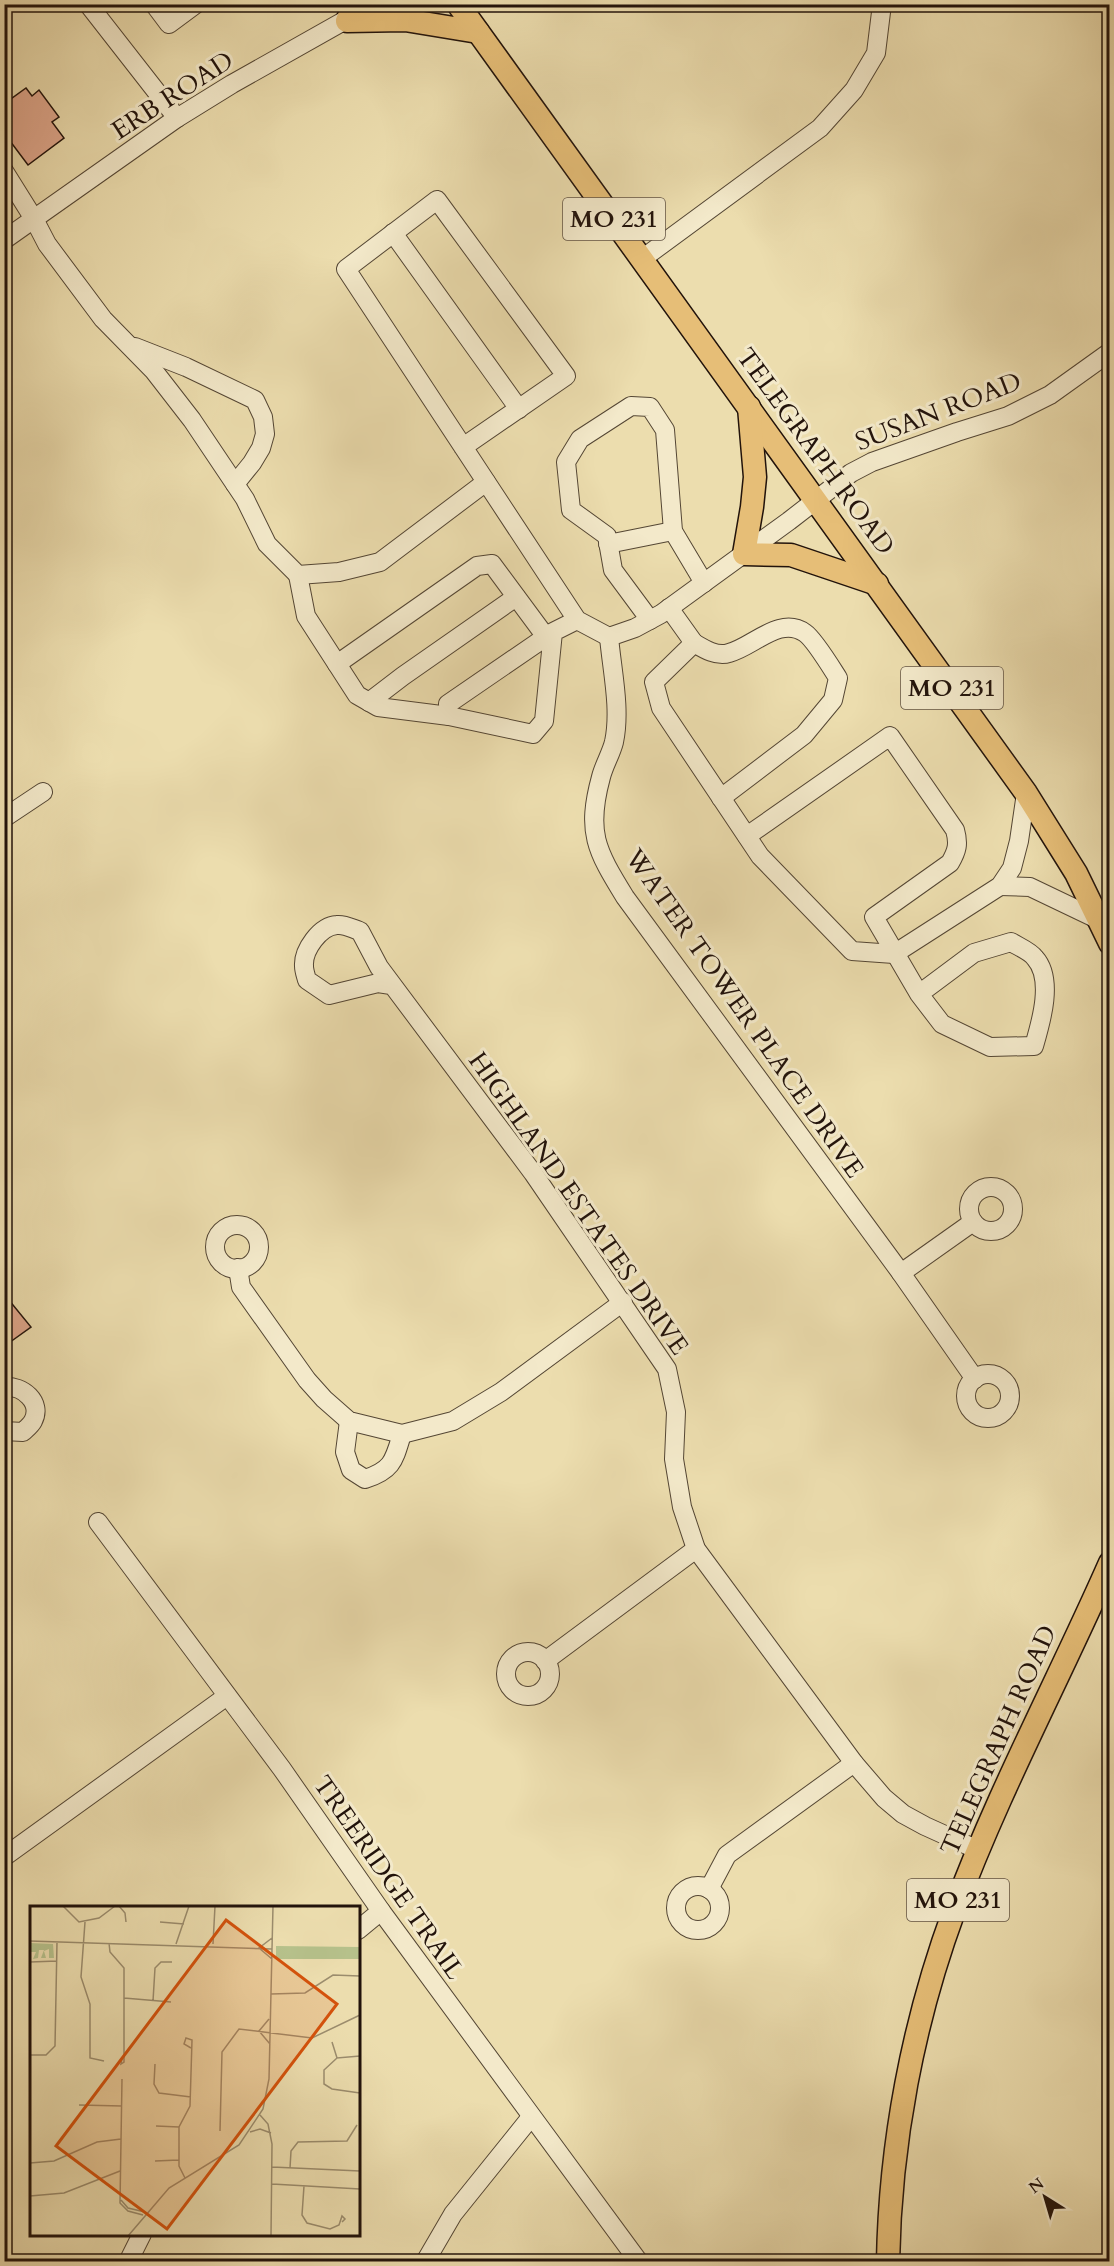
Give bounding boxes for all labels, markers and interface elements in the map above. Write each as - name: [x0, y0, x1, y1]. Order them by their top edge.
- street label: ERB ROAD: [105, 43, 240, 148]
- road number: MO 231: [563, 198, 665, 240]
- street label: TELEGRAPH ROAD: [728, 341, 903, 562]
- street label: SUSAN ROAD: [850, 364, 1026, 459]
- road number: MO 231: [901, 667, 1003, 709]
- street label: WATER TOWER PLACE DRIVE: [617, 841, 872, 1185]
- street label: HIGHLAND ESTATES DRIVE: [460, 1045, 697, 1362]
- street label: TELEGRAPH ROAD: [932, 1620, 1065, 1861]
- street label: TREERIDGE TRAIL: [305, 1769, 472, 1986]
- road number: MO 231: [907, 1879, 1009, 1921]
- inset map: [30, 1906, 360, 2236]
- north arrow: [1015, 2167, 1075, 2227]
- text: N: [1024, 2173, 1049, 2199]

